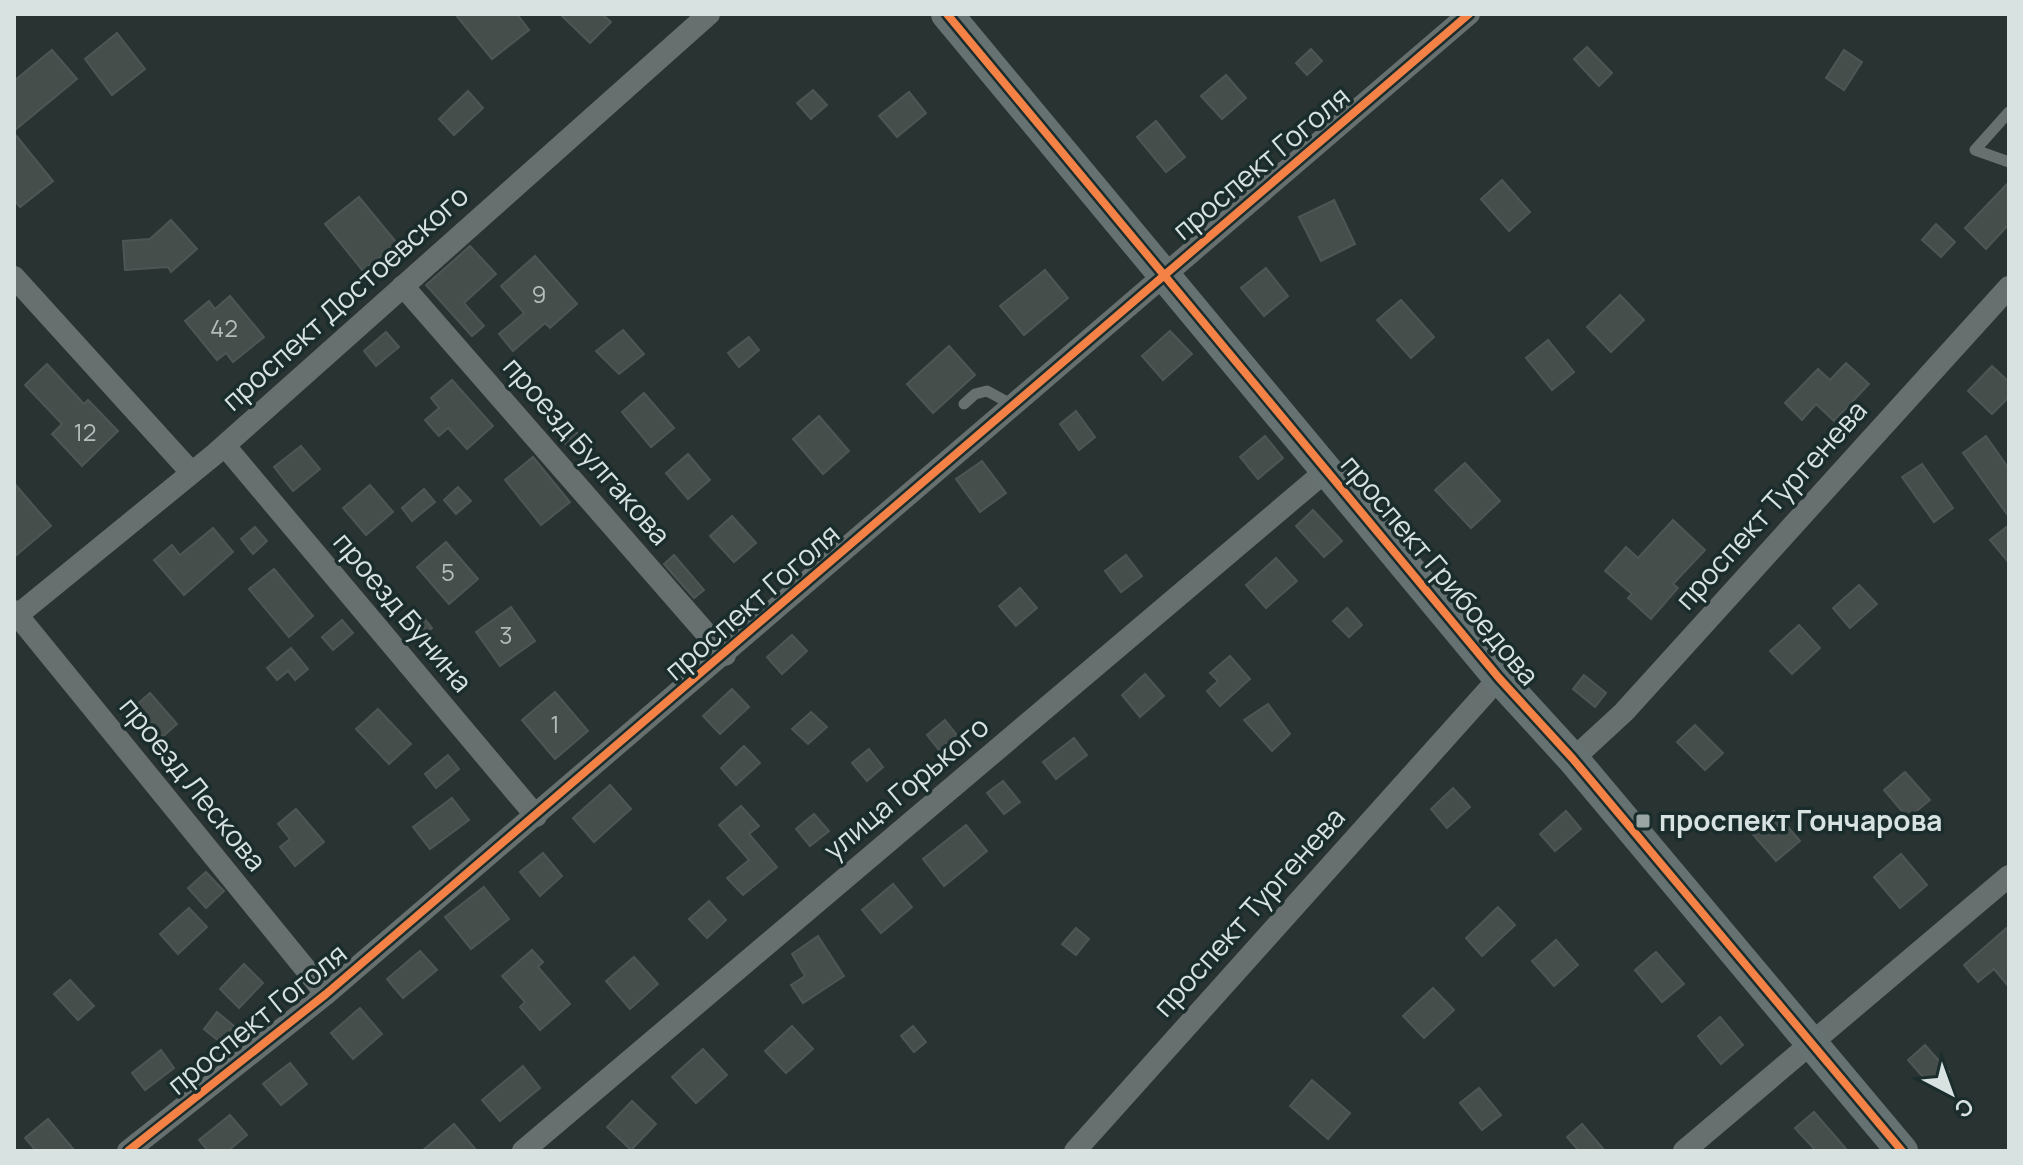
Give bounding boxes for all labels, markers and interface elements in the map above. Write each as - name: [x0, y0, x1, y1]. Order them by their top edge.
- street label: проспект Гоголя: [1164, 77, 1357, 248]
- street label: проспект Достоевского: [213, 176, 476, 418]
- house number: 9: [532, 277, 546, 310]
- house number: 42: [210, 311, 238, 344]
- street label: проезд Булгакова: [496, 348, 680, 552]
- street label: проспект Тургенева: [1666, 391, 1875, 617]
- house number: 12: [73, 415, 97, 448]
- street label: проспект Грибоедова: [1333, 446, 1548, 692]
- street label: проспект Гоголя: [656, 515, 847, 688]
- street label: проезд Бунина: [326, 523, 482, 699]
- house number: 5: [441, 555, 455, 588]
- house number: 3: [499, 618, 513, 651]
- street label: проезд Лескова: [112, 688, 276, 878]
- house number: 1: [550, 707, 560, 740]
- street label: улица Горького: [815, 707, 996, 868]
- street label: проспект Тургенева: [1144, 798, 1353, 1024]
- place label: проспект Гончарова: [1659, 801, 1942, 839]
- marker: проспект Гончарова: [1634, 812, 1652, 830]
- street label: проспект Гоголя: [159, 934, 354, 1102]
- north arrow: [1911, 1053, 1991, 1133]
- text: С: [1948, 1091, 1980, 1125]

